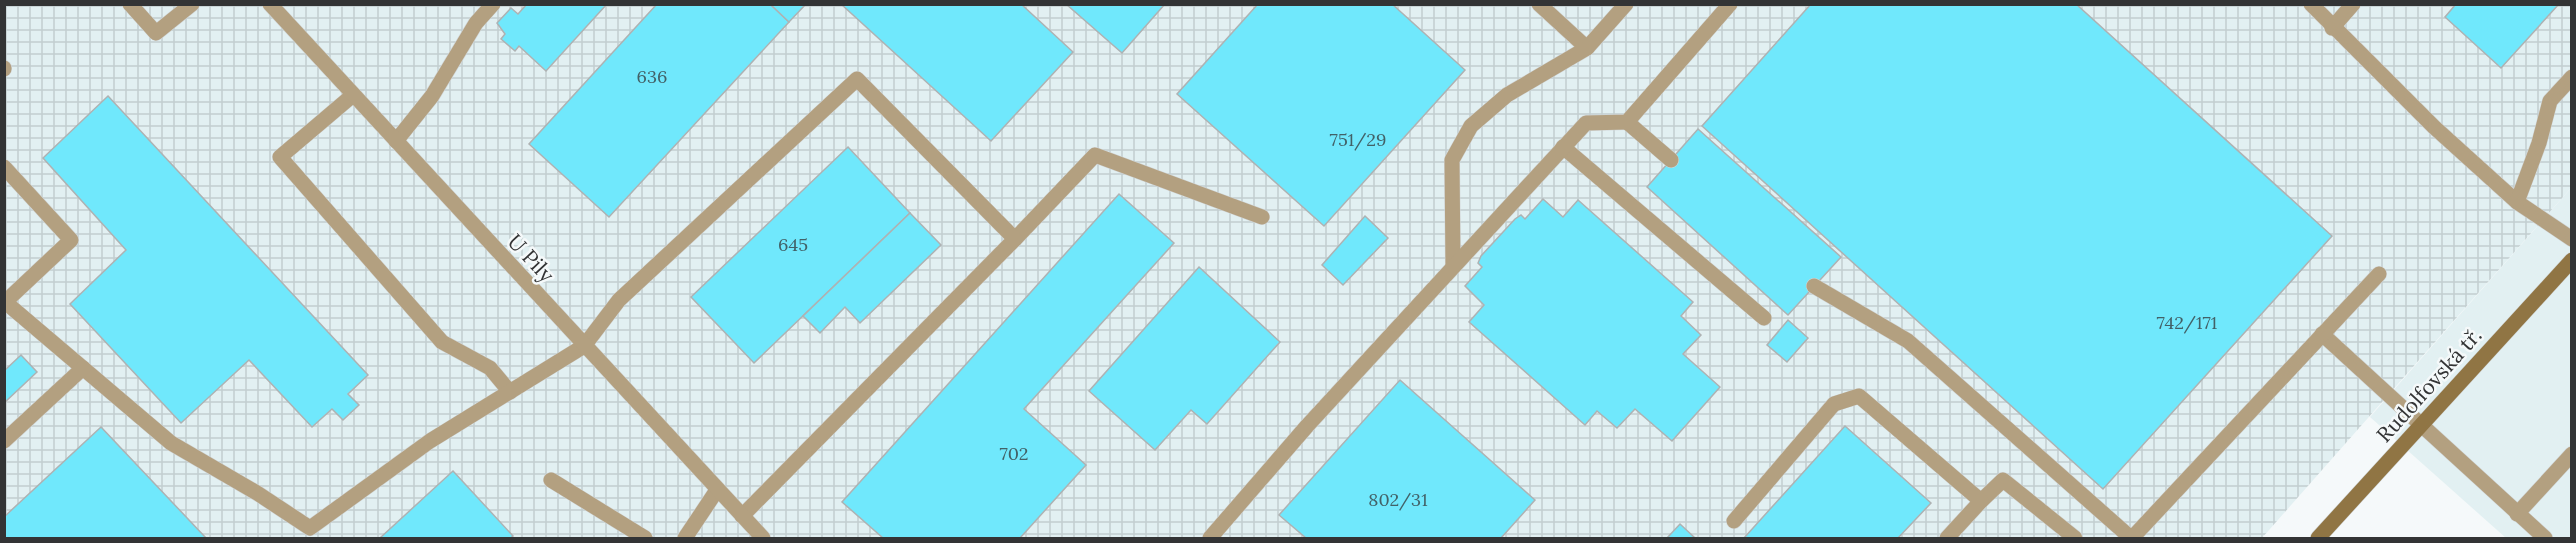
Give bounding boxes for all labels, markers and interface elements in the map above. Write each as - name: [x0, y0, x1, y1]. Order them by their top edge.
- house number: 636: [637, 65, 667, 88]
- house number: 751/29: [1330, 128, 1386, 151]
- street label: U Pily: [502, 228, 560, 288]
- house number: 645: [778, 233, 808, 256]
- house number: 742/171: [2157, 311, 2217, 334]
- street label: Rudolfovská tř.: [2370, 322, 2488, 448]
- house number: 702: [999, 442, 1029, 465]
- house number: 802/31: [1368, 488, 1428, 511]

